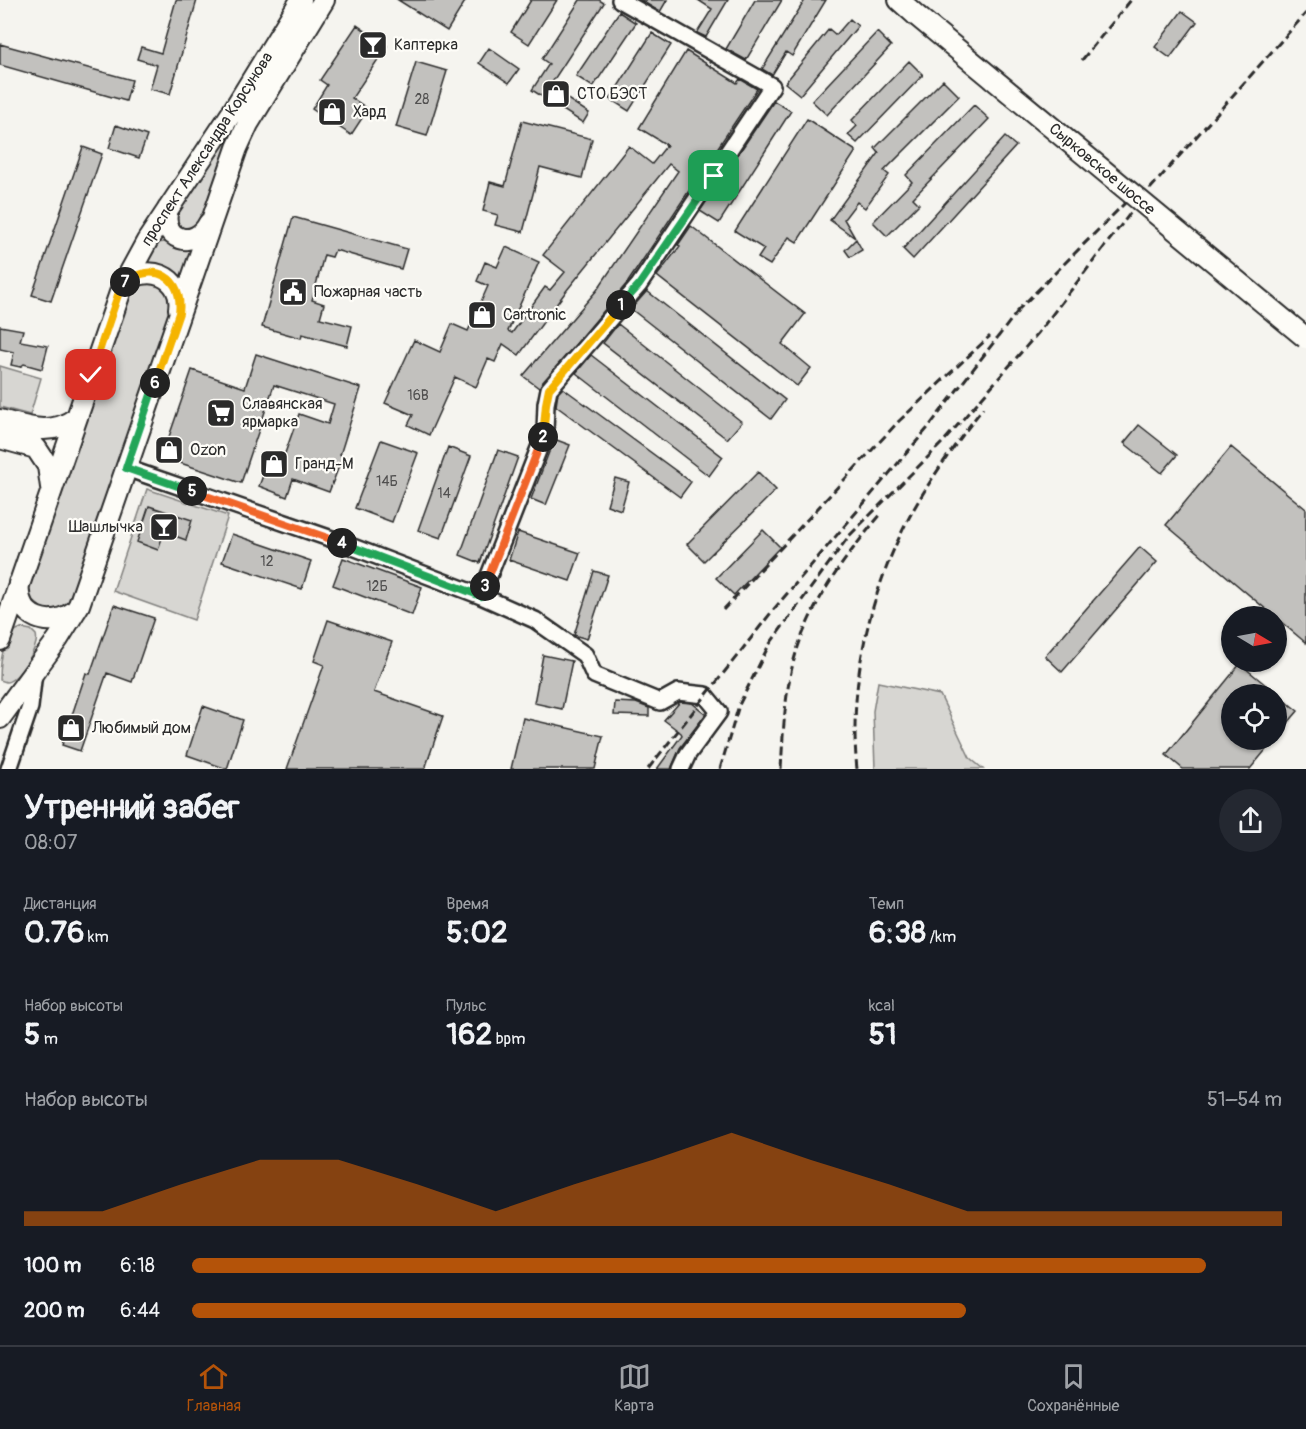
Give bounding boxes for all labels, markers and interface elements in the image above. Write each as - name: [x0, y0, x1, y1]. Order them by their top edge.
- bar icon: Каптерка: [357, 29, 389, 61]
- place label: Каптерка: [394, 35, 458, 55]
- street label: проспект Александра Корсунова: [137, 48, 277, 250]
- shop icon: СТО БЭСТ: [540, 78, 572, 110]
- place label: СТО БЭСТ: [577, 84, 647, 104]
- house number: 28: [415, 91, 429, 108]
- shop icon: Хард: [316, 96, 348, 128]
- place label: Хард: [353, 102, 387, 122]
- street label: Сырковское шоссе: [1045, 119, 1159, 219]
- pin: [688, 150, 739, 201]
- icon: arrive: [697, 159, 730, 192]
- pin: 7: [110, 267, 140, 297]
- text: 7: [121, 272, 129, 292]
- public building icon: Пожарная часть: [277, 276, 309, 308]
- place label: Пожарная часть: [314, 282, 423, 302]
- pin: 1: [606, 290, 636, 320]
- text: 1: [618, 295, 624, 315]
- shop icon: Cartronic: [466, 299, 498, 331]
- place label: Cartronic: [503, 305, 566, 325]
- pin: [65, 349, 116, 400]
- icon: check: [74, 358, 107, 391]
- pin: 6: [140, 368, 170, 398]
- text: 6: [150, 373, 160, 393]
- house number: 16В: [407, 387, 429, 404]
- place label: Славянская ярмарка: [242, 394, 322, 432]
- supermarket icon: Славянская ярмарка: [205, 397, 237, 429]
- pin: 2: [528, 422, 558, 452]
- text: 2: [539, 427, 547, 447]
- shop icon: Ozon: [153, 434, 185, 466]
- place label: Ozon: [190, 440, 226, 460]
- shop icon: Гранд-М: [258, 448, 290, 480]
- place label: Гранд-М: [295, 454, 354, 474]
- house number: 14Б: [376, 473, 398, 490]
- pin: 5: [177, 476, 207, 506]
- text: 5: [188, 481, 196, 501]
- house number: 14: [437, 485, 451, 502]
- bar icon: Шашлычка: [148, 511, 180, 543]
- place label: Шашлычка: [69, 517, 143, 537]
- pin: 4: [327, 528, 357, 558]
- text: 4: [337, 533, 347, 553]
- house number: 12: [260, 553, 274, 570]
- pin: 3: [470, 571, 500, 601]
- text: 3: [481, 576, 489, 596]
- house number: 12Б: [366, 578, 388, 595]
- north arrow: [1221, 606, 1287, 672]
- map controls: [1221, 606, 1287, 750]
- button: locate: [1221, 684, 1287, 750]
- shop icon: Любимый дом: [55, 712, 87, 744]
- place label: Любимый дом: [91, 718, 191, 738]
- text: Утренний забег: [24, 787, 240, 828]
- button: share: [1219, 789, 1282, 852]
- text: 08:07: [24, 830, 77, 855]
- text: Дистанция: [24, 894, 97, 914]
- text: Время: [446, 894, 489, 914]
- text: Темп: [869, 894, 904, 914]
- text: 0.76: [24, 914, 84, 951]
- text: 5:02: [446, 914, 508, 951]
- text: 6:38: [869, 914, 926, 951]
- text: km: [84, 927, 109, 947]
- text: /km: [926, 927, 956, 947]
- text: Набор высоты: [24, 996, 123, 1016]
- text: Пульс: [446, 996, 487, 1016]
- text: kcal: [869, 996, 895, 1016]
- text: 5: [24, 1016, 40, 1053]
- text: 162: [446, 1016, 492, 1053]
- text: 51: [869, 1016, 897, 1053]
- text: m: [40, 1029, 58, 1049]
- text: bpm: [492, 1029, 525, 1049]
- text: Набор высоты: [24, 1087, 148, 1112]
- text: 51–54 m: [1207, 1087, 1282, 1112]
- text: 100 m: [24, 1253, 81, 1278]
- text: 6:18: [120, 1253, 155, 1278]
- text: 200 m: [24, 1298, 85, 1323]
- text: 6:44: [120, 1298, 160, 1323]
- tab: Главная: [187, 1360, 241, 1416]
- tab: Карта: [614, 1360, 654, 1416]
- tab: Сохранённые: [1027, 1360, 1119, 1416]

